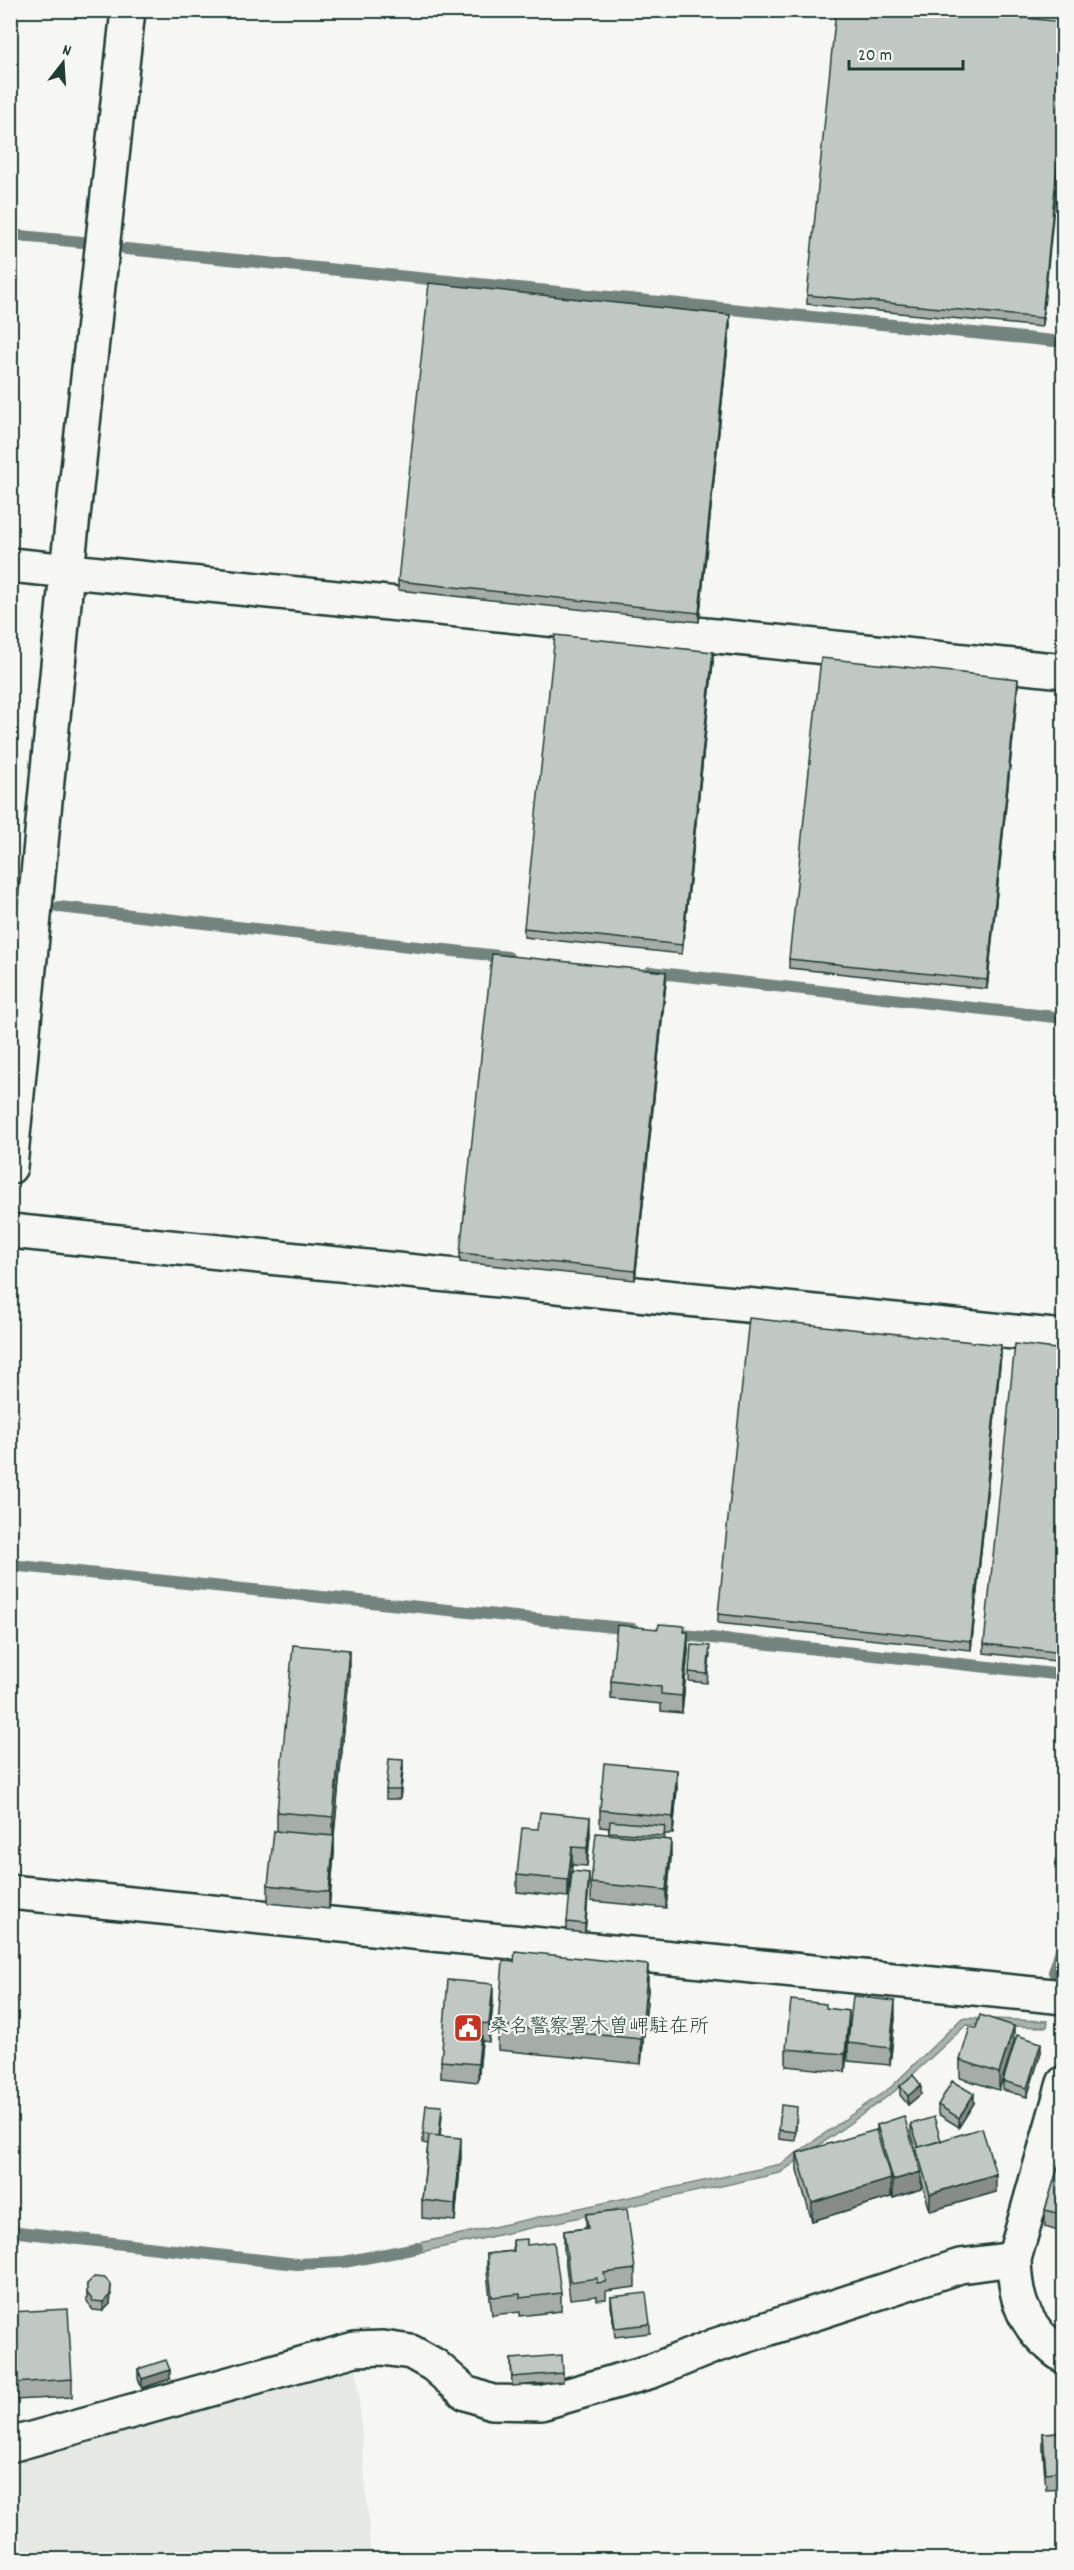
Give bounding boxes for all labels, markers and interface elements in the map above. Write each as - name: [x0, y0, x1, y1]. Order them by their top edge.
- north arrow: [33, 33, 93, 93]
- scale bar: [849, 33, 963, 71]
- text: N: [60, 39, 74, 63]
- text: 20 m: [858, 44, 892, 69]
- public building icon: 桑名警察署木曽岬駐在所: [452, 2012, 484, 2044]
- place label: 桑名警察署木曽岬駐在所: [489, 2014, 709, 2042]

